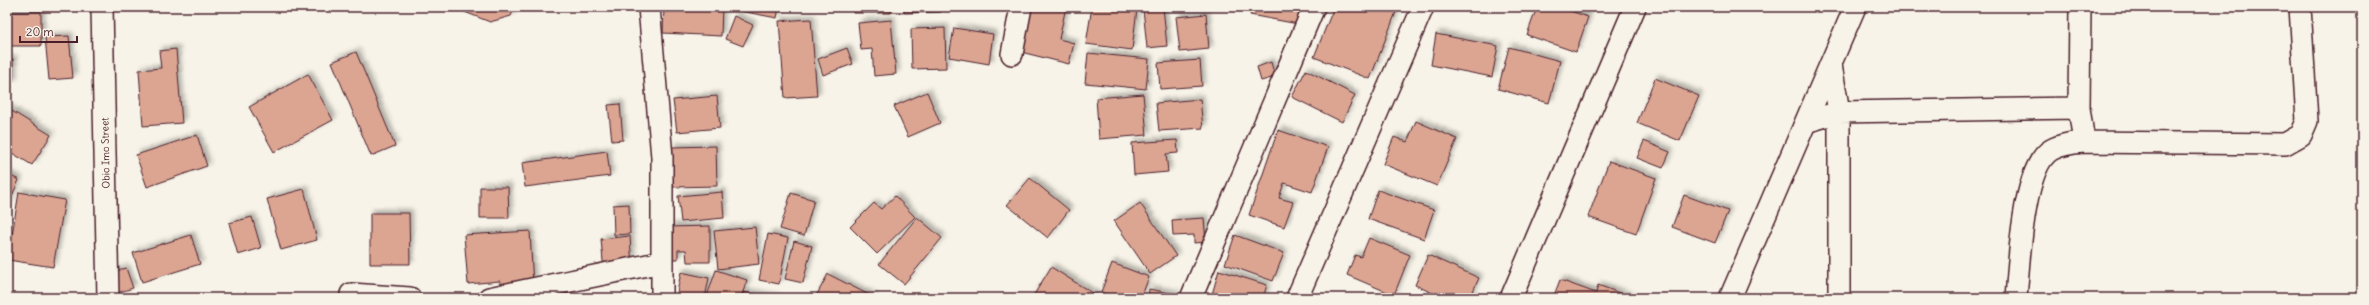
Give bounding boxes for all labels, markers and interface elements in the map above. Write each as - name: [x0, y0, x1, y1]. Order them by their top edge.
- scale bar: [20, 18, 77, 44]
- text: 20 m: [26, 24, 54, 39]
- street label: Obio Imo Street: [98, 117, 113, 189]

